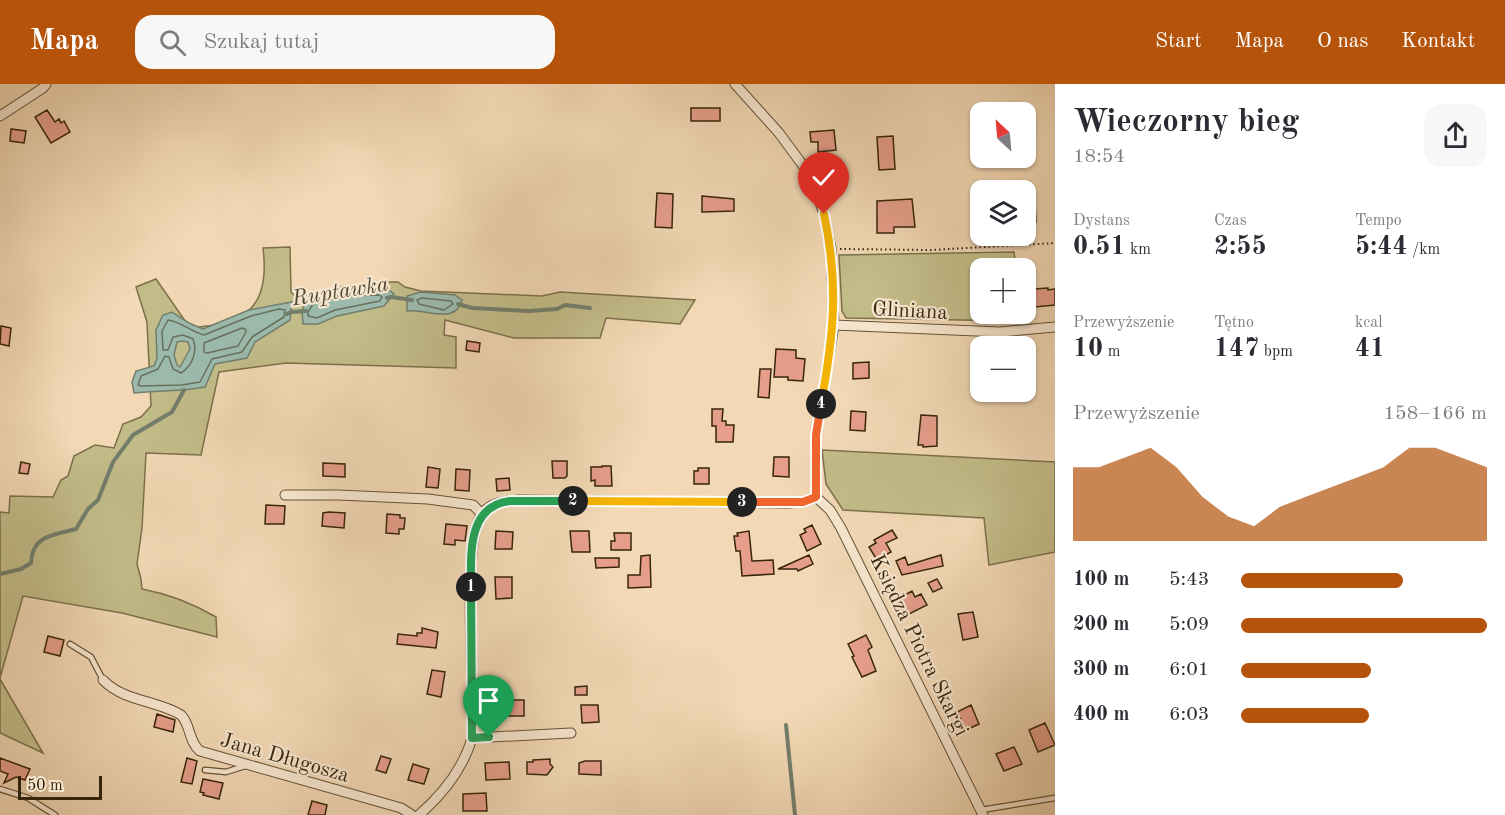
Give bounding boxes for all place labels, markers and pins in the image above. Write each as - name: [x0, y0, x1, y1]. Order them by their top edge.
- pin: [798, 152, 849, 214]
- pin: 4: [806, 389, 836, 419]
- pin: 2: [558, 486, 588, 516]
- pin: 3: [727, 487, 757, 517]
- pin: 1: [456, 572, 486, 602]
- pin: [463, 675, 514, 737]

